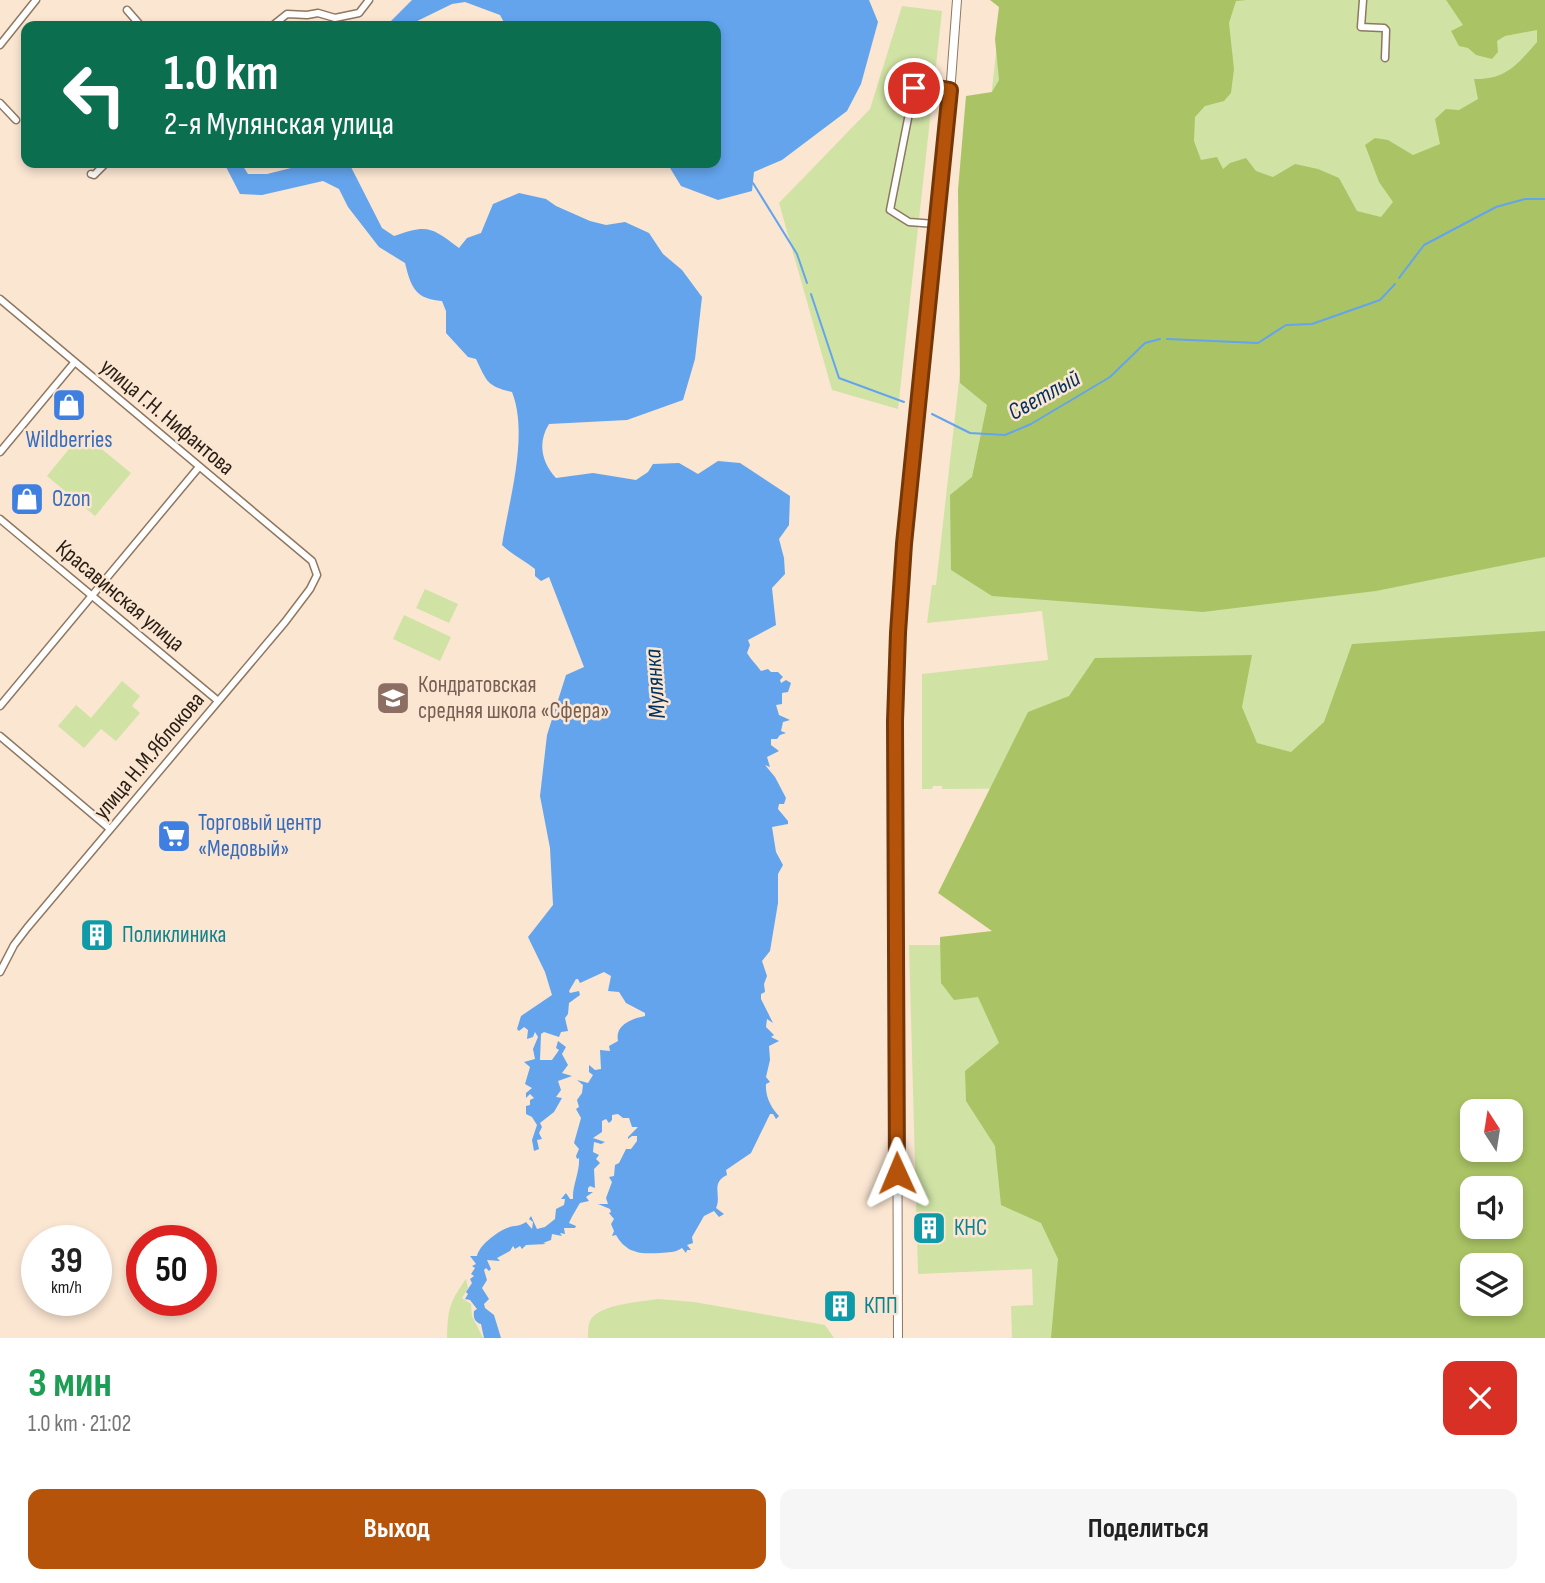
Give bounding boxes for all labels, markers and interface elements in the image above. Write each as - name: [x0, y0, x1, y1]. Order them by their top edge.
- text: 1.0 km: [164, 45, 279, 104]
- icon: left: [49, 49, 140, 140]
- pin: [884, 58, 944, 118]
- icon: arrive: [895, 69, 933, 107]
- text: 2-я Мулянская улица: [164, 105, 394, 144]
- street label: улица Г.Н. Нифантова: [94, 353, 240, 481]
- water label: Светлый: [1003, 363, 1085, 427]
- shop icon: Wildberries: [50, 386, 88, 424]
- place label: Wildberries: [26, 426, 112, 454]
- shop icon: Ozon: [8, 480, 46, 518]
- place label: Ozon: [52, 485, 91, 513]
- street label: Красавинская улица: [50, 534, 190, 658]
- water label: Мулянка: [638, 648, 672, 720]
- place label: Кондратовская средняя школа «Сфера»: [418, 671, 609, 725]
- school or university icon: Кондратовская средняя школа «Сфера»: [374, 679, 412, 717]
- street label: улица Н.М.Яблокова: [88, 687, 210, 825]
- place label: Торговый центр «Медовый»: [198, 809, 322, 863]
- supermarket icon: Торговый центр «Медовый»: [155, 817, 193, 855]
- building icon: Поликлиника: [78, 916, 116, 954]
- place label: Поликлиника: [122, 921, 226, 949]
- north arrow: [1460, 1099, 1522, 1162]
- map controls: [1460, 1099, 1523, 1316]
- position arrow: [860, 1136, 934, 1210]
- button: sound: [1460, 1176, 1523, 1239]
- building icon: КНС: [910, 1209, 948, 1247]
- place label: КНС: [954, 1214, 987, 1242]
- speed limit sign: 50: [126, 1225, 217, 1316]
- text: 39: [50, 1240, 83, 1283]
- button: layers: [1460, 1253, 1523, 1316]
- text: km/h: [51, 1277, 82, 1298]
- building icon: КПП: [821, 1287, 859, 1325]
- place label: КПП: [864, 1292, 898, 1320]
- text: 3 мин: [28, 1358, 112, 1409]
- button: close: [1443, 1361, 1517, 1435]
- text: 1.0 km · 21:02: [28, 1410, 131, 1438]
- button: Выход: [28, 1489, 766, 1569]
- button: Поделиться: [780, 1489, 1517, 1569]

